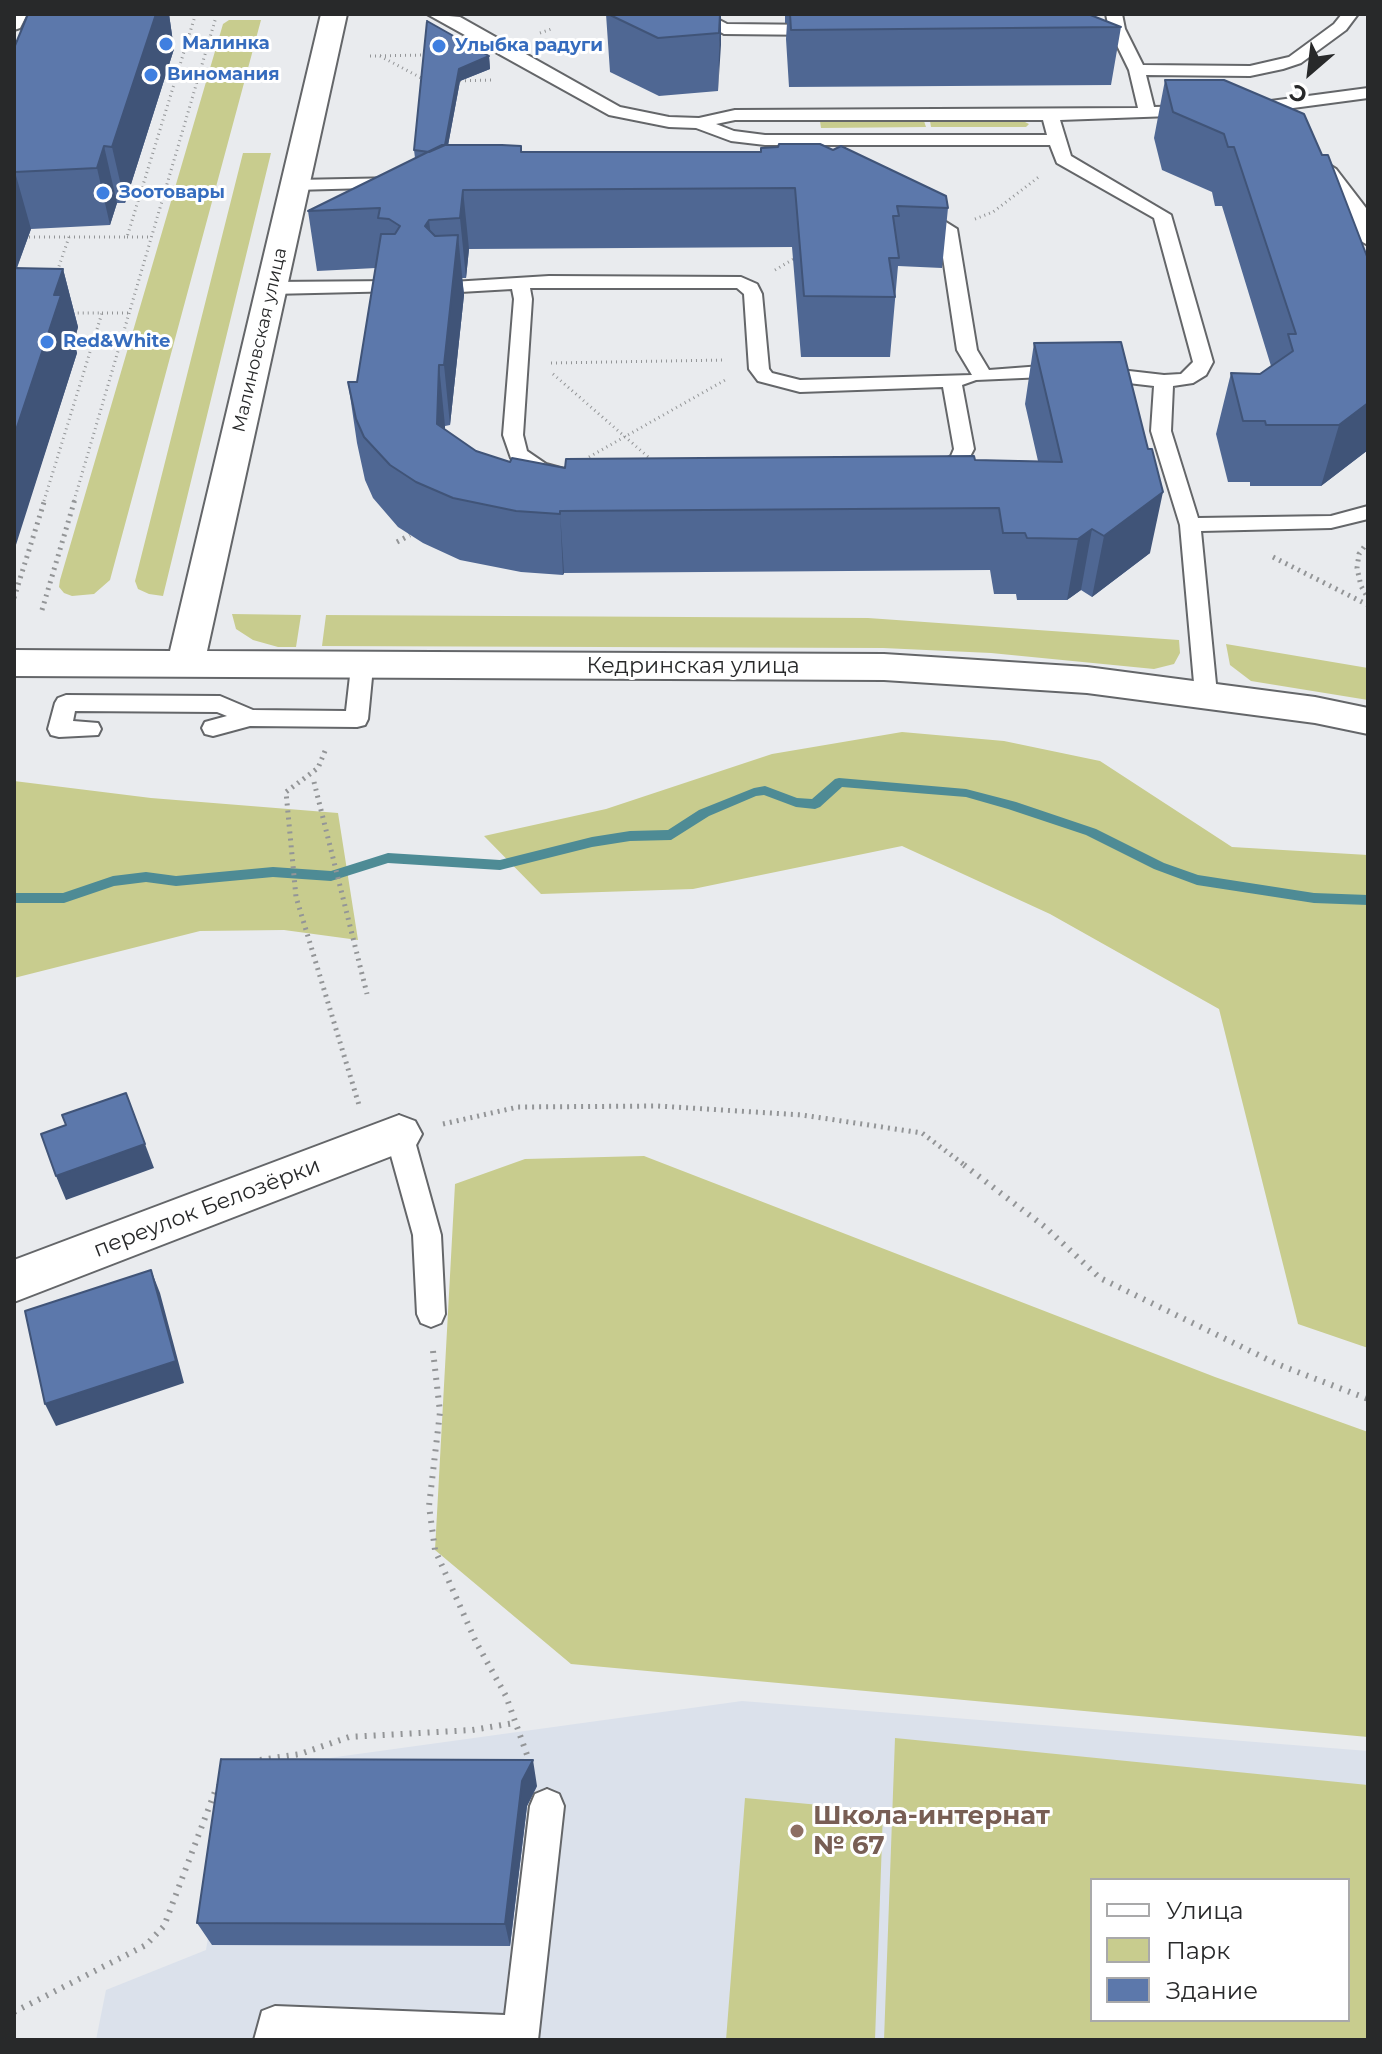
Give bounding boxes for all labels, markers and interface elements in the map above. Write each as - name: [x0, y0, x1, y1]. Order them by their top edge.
- north arrow: [1270, 32, 1350, 112]
- place label: Малинка: [182, 33, 270, 55]
- marker: Малинка: [157, 35, 175, 53]
- place label: Улыбка радуги: [455, 35, 603, 57]
- marker: Улыбка радуги: [430, 37, 448, 55]
- place label: Виномания: [167, 64, 280, 86]
- marker: Виномания: [142, 66, 160, 84]
- text: С: [1285, 78, 1312, 109]
- place label: Зоотовары: [119, 182, 225, 204]
- marker: Зоотовары: [94, 184, 112, 202]
- street label: Малиновская улица: [228, 246, 292, 434]
- place label: Red&White: [63, 331, 170, 353]
- marker: Red&White: [38, 333, 56, 351]
- street label: Кедринская улица: [586, 654, 800, 680]
- street label: переулок Белозёрки: [90, 1153, 324, 1263]
- place label: Школа-интернат № 67: [813, 1800, 1050, 1862]
- marker: Школа-интернат № 67: [788, 1822, 806, 1840]
- legend: [1090, 1878, 1350, 2022]
- text: Улица: [1166, 1896, 1244, 1925]
- text: Парк: [1166, 1936, 1230, 1965]
- text: Здание: [1166, 1976, 1258, 2005]

